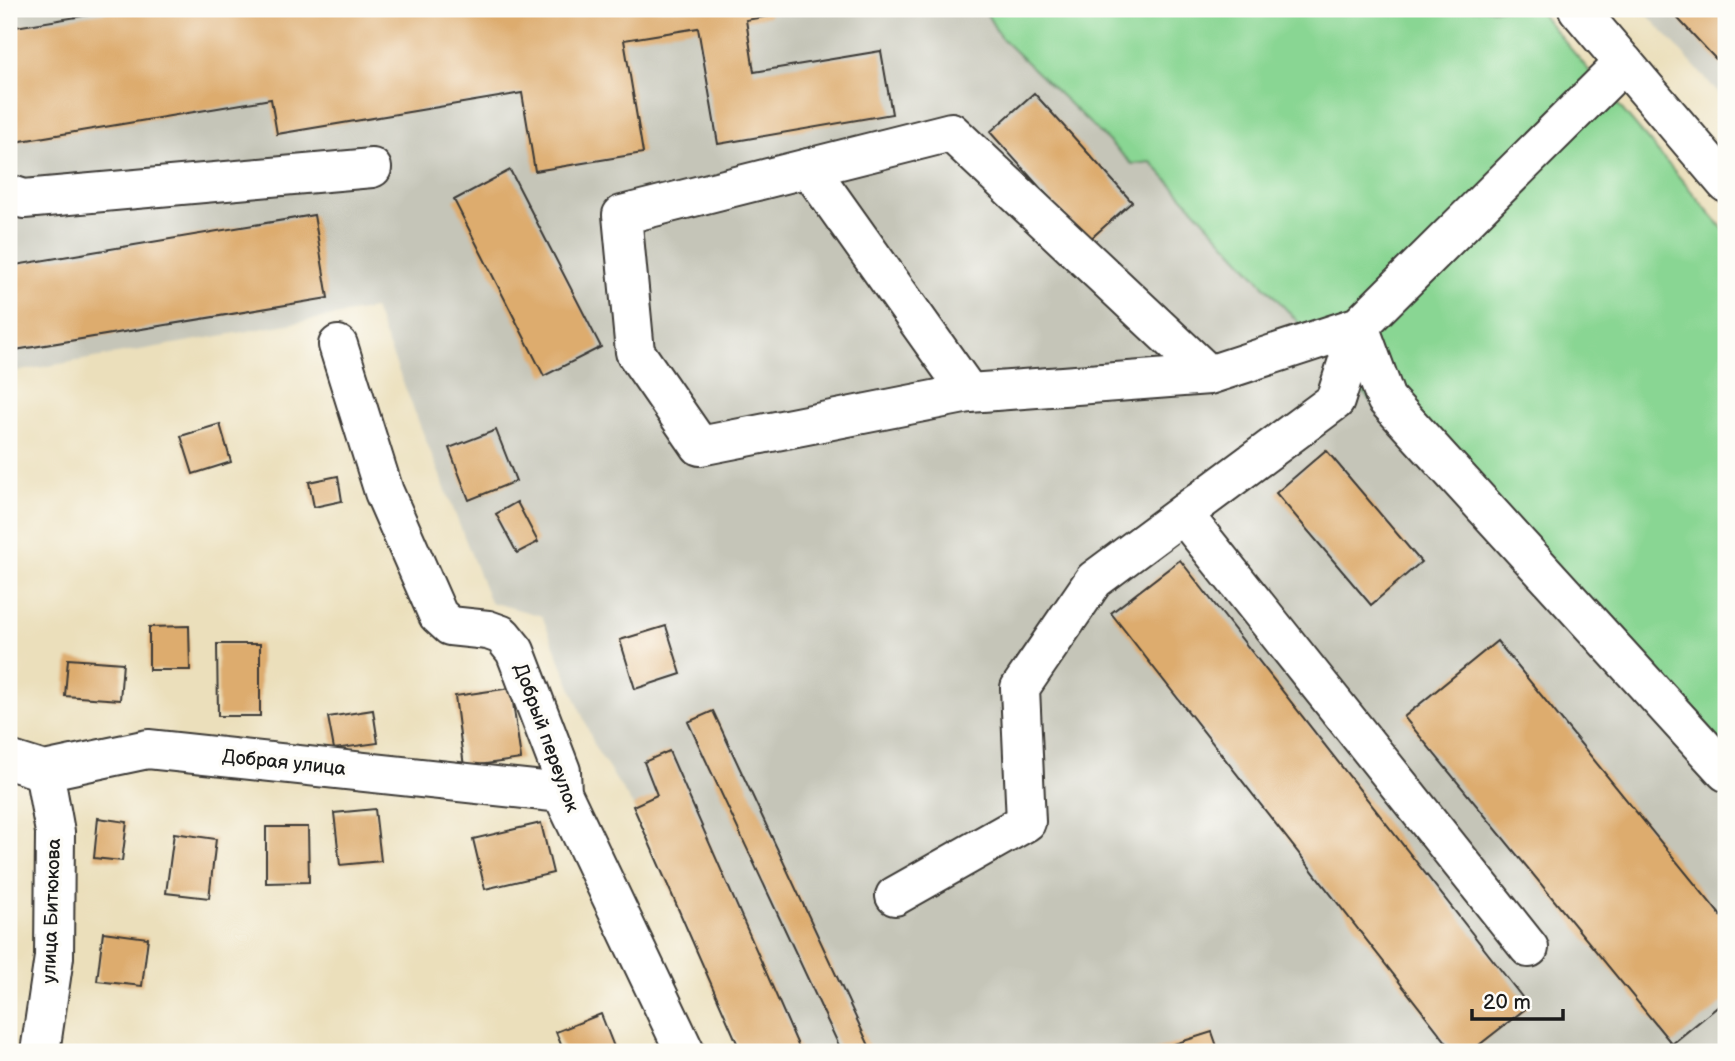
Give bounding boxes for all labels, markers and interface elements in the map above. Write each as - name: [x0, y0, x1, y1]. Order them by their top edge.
- street label: Добрый переулок: [508, 660, 584, 816]
- street label: Добрая улица: [221, 745, 347, 781]
- street label: улица Битюкова: [38, 838, 66, 984]
- scale bar: [1472, 977, 1564, 1021]
- text: 20 m: [1483, 990, 1531, 1015]

